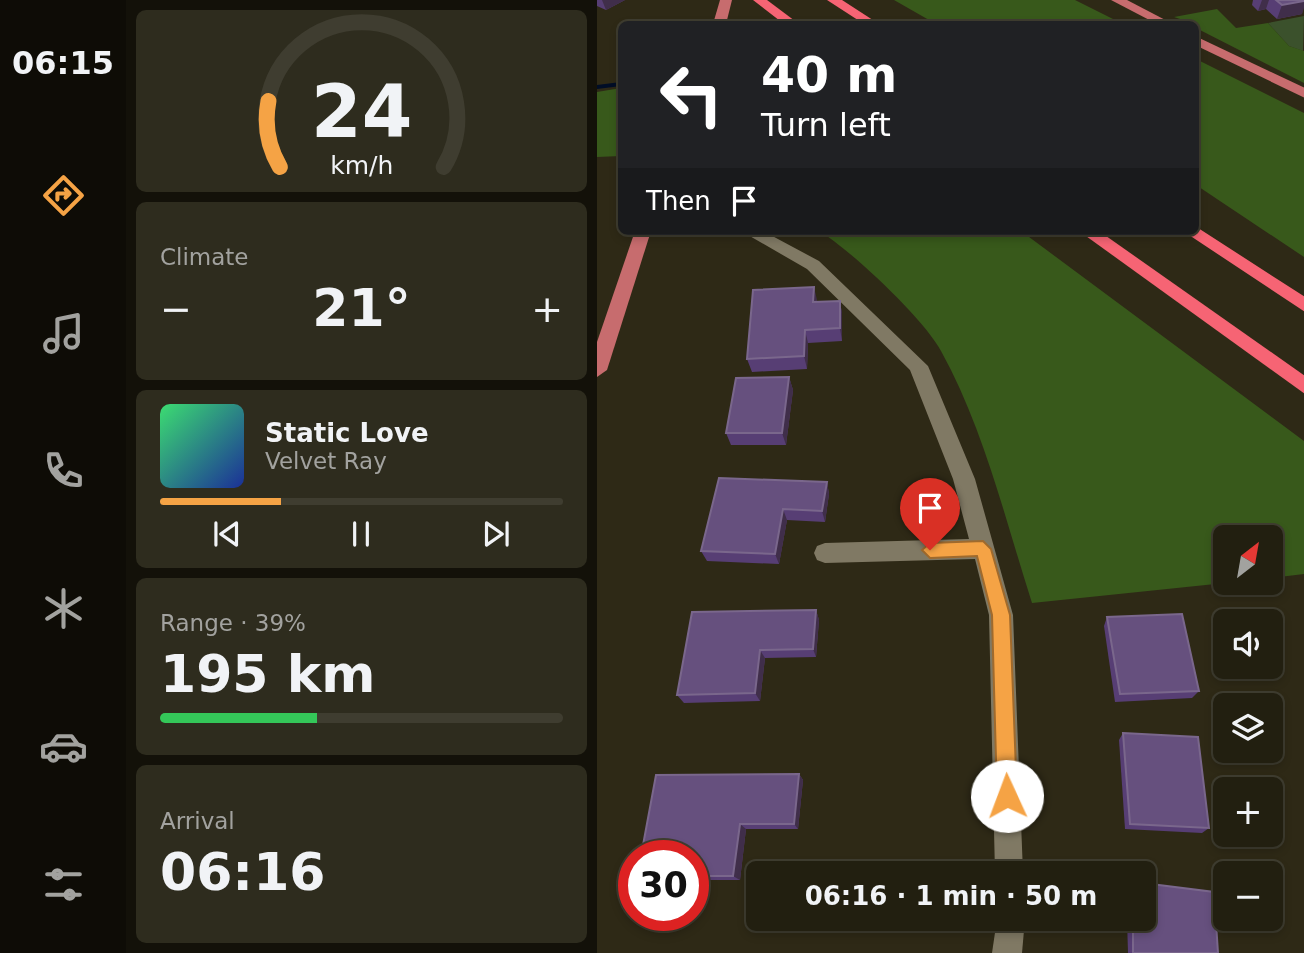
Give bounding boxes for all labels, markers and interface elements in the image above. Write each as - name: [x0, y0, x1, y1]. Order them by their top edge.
- text: 06:15: [12, 44, 114, 82]
- text: 40 m: [761, 47, 897, 104]
- icon: left: [646, 49, 737, 140]
- text: 24: [311, 69, 412, 154]
- text: Turn left: [761, 106, 891, 144]
- text: km/h: [330, 151, 393, 180]
- icon: directions: [39, 171, 88, 220]
- icon: arrive: [725, 182, 763, 220]
- text: Then: [646, 186, 711, 216]
- text: Climate: [160, 244, 249, 270]
- text: 21°: [312, 278, 411, 338]
- text: −: [160, 287, 192, 331]
- text: +: [531, 287, 563, 331]
- icon: music: [39, 309, 88, 358]
- text: Static Love: [265, 418, 429, 448]
- icon: phone: [39, 446, 88, 495]
- text: Velvet Ray: [265, 448, 387, 474]
- pin: [900, 478, 960, 550]
- icon: arrive: [911, 489, 949, 527]
- icon: previous: [208, 515, 246, 553]
- icon: pause: [342, 515, 380, 553]
- icon: next: [477, 515, 515, 553]
- north arrow: [1213, 525, 1283, 595]
- map controls: [1213, 525, 1283, 931]
- icon: climate: [39, 584, 88, 633]
- button: sound: [1213, 609, 1283, 679]
- text: Range · 39%: [160, 610, 306, 636]
- text: 195 km: [160, 644, 375, 704]
- button: layers: [1213, 693, 1283, 763]
- icon: car: [39, 722, 88, 771]
- position arrow: [970, 759, 1044, 833]
- button: +: [1213, 777, 1283, 847]
- text: Arrival: [160, 808, 235, 834]
- speed limit sign: 30: [618, 840, 709, 931]
- text: 06:16: [160, 842, 326, 902]
- icon: filters: [39, 860, 88, 909]
- button: −: [1213, 861, 1283, 931]
- text: 06:16 · 1 min · 50 m: [805, 881, 1097, 911]

